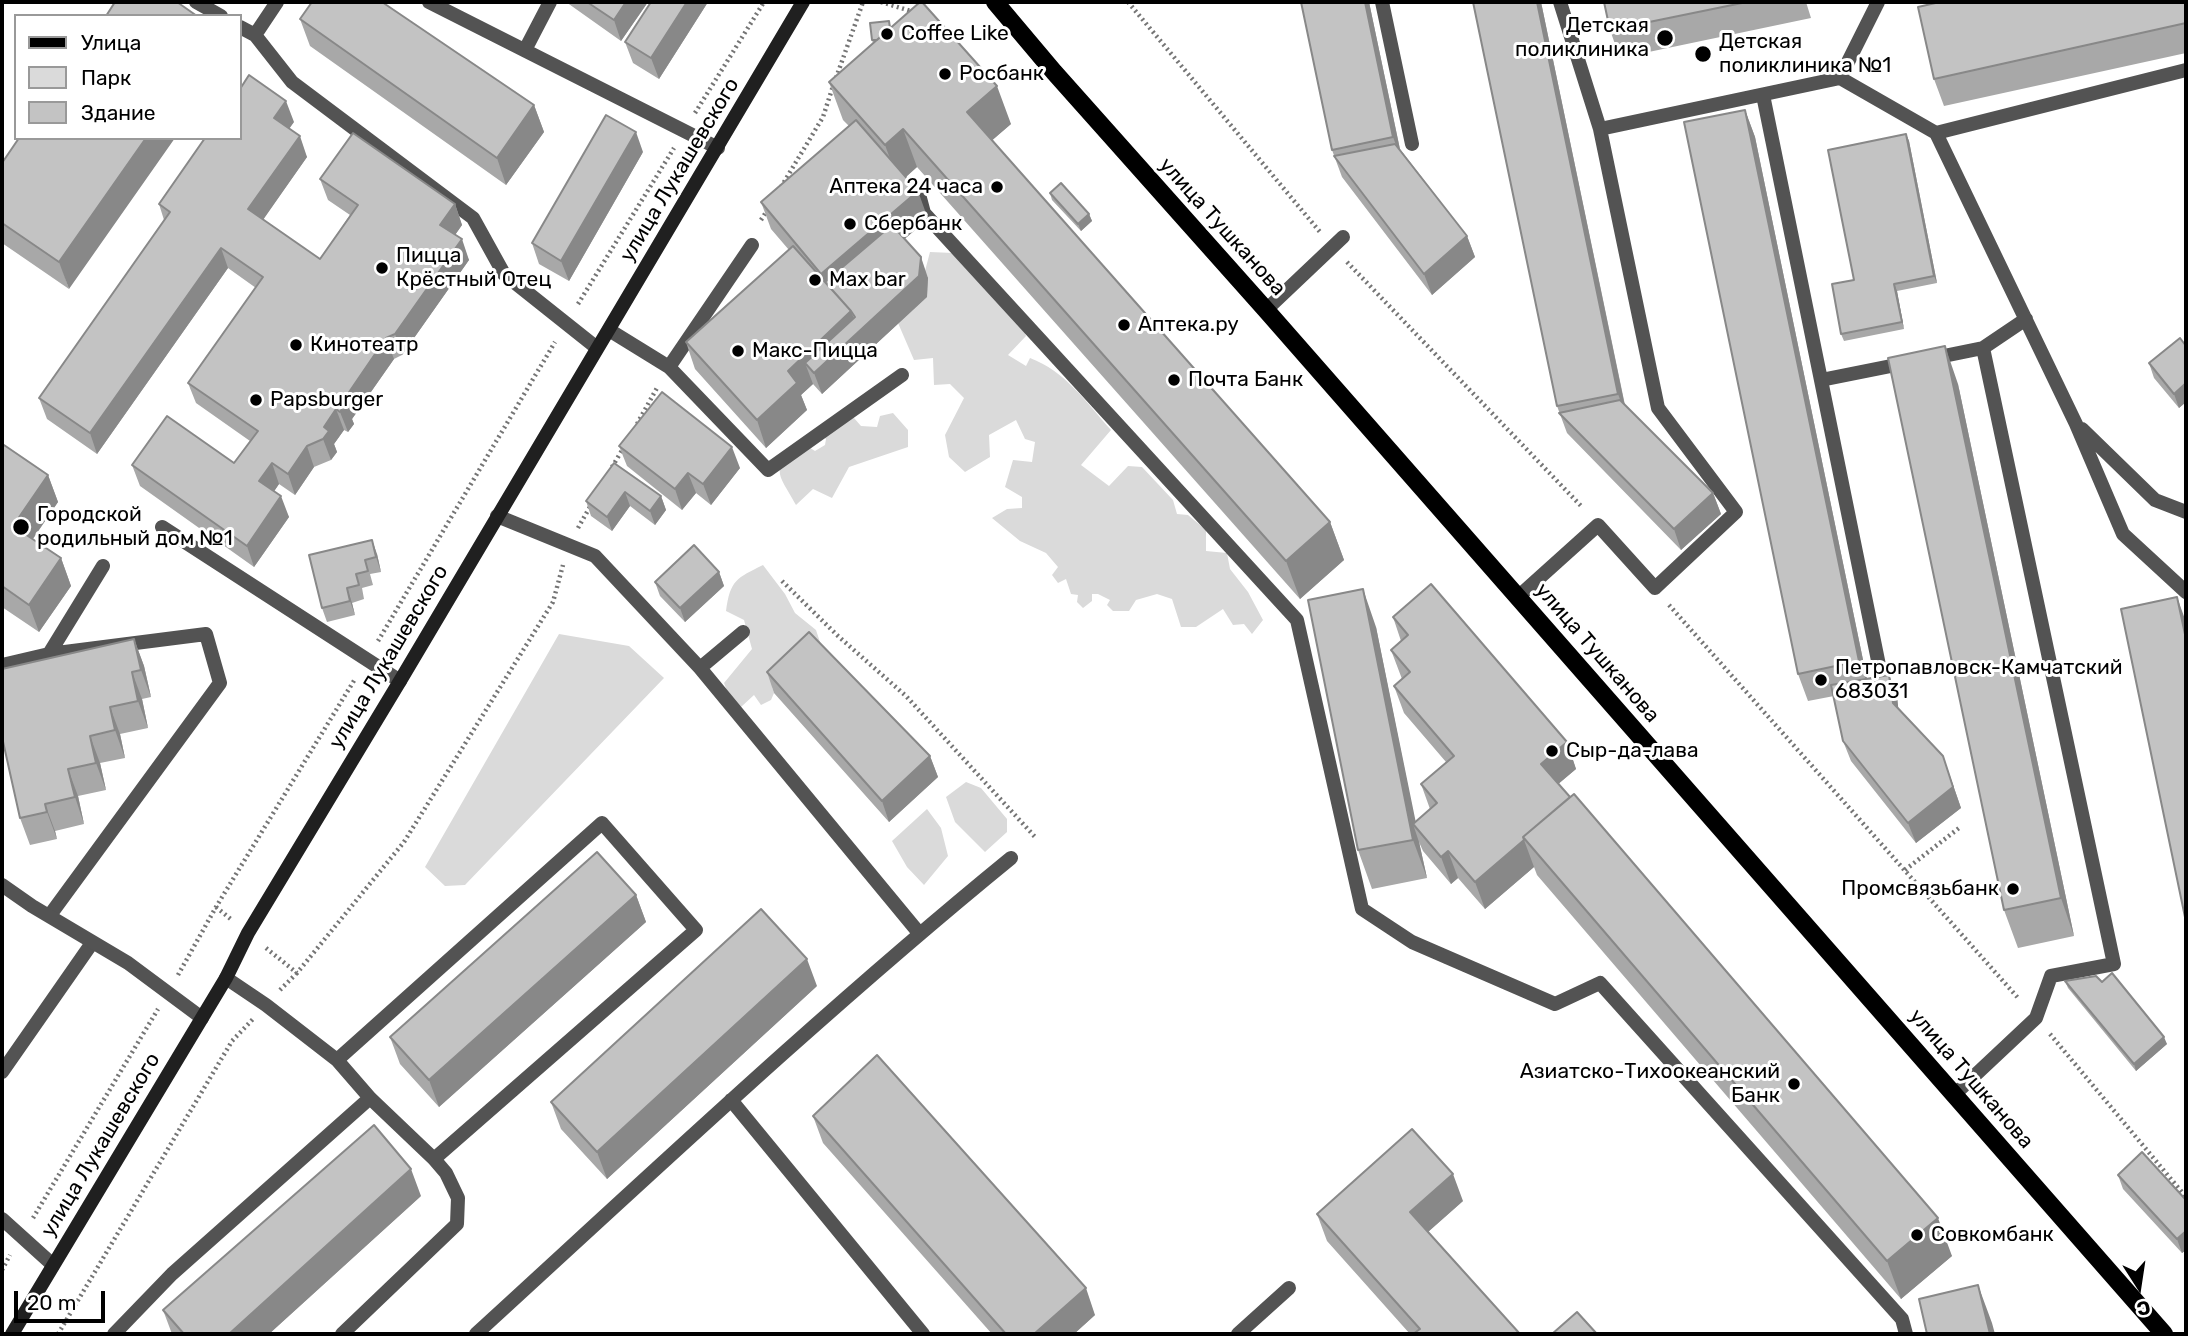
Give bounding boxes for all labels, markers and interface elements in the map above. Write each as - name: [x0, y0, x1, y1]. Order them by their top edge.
- place label: Детская поликлиника: [1515, 13, 1649, 63]
- legend: [14, 14, 242, 140]
- place label: Coffee Like: [901, 21, 1009, 47]
- marker: Coffee Like: [879, 26, 895, 42]
- marker: Детская поликлиника: [1655, 28, 1675, 48]
- place label: Детская поликлиника №1: [1719, 29, 1891, 79]
- text: Улица: [81, 30, 141, 55]
- marker: Детская поликлиника №1: [1693, 44, 1713, 64]
- place label: Росбанк: [959, 61, 1044, 87]
- text: Парк: [81, 65, 131, 90]
- marker: Росбанк: [937, 66, 953, 82]
- street label: улица Лукашевского: [615, 73, 745, 267]
- text: Здание: [81, 100, 156, 125]
- street label: улица Тушканова: [1153, 153, 1291, 301]
- place label: Аптека 24 часа: [829, 174, 983, 200]
- marker: Аптека 24 часа: [989, 179, 1005, 195]
- place label: Сбербанк: [864, 211, 962, 237]
- marker: Сбербанк: [842, 216, 858, 232]
- place label: Пицца Крёстный Отец: [396, 243, 551, 293]
- marker: Пицца Крёстный Отец: [374, 260, 390, 276]
- place label: Max bar: [829, 267, 906, 293]
- marker: Max bar: [807, 272, 823, 288]
- place label: Аптека.ру: [1138, 312, 1239, 338]
- marker: Аптека.ру: [1116, 317, 1132, 333]
- place label: Кинотеатр: [310, 332, 418, 358]
- marker: Кинотеатр: [288, 337, 304, 353]
- place label: Макс-Пицца: [752, 338, 878, 364]
- marker: Макс-Пицца: [730, 343, 746, 359]
- place label: Почта Банк: [1188, 367, 1303, 393]
- marker: Почта Банк: [1166, 372, 1182, 388]
- place label: Papsburger: [270, 387, 383, 413]
- marker: Papsburger: [248, 392, 264, 408]
- place label: Городской родильный дом №1: [37, 502, 233, 552]
- marker: Городской родильный дом №1: [11, 517, 31, 537]
- street label: улица Лукашевского: [324, 560, 454, 754]
- street label: улица Тушканова: [1529, 578, 1665, 728]
- place label: Петропавловск-Камчатский 683031: [1835, 655, 2123, 705]
- marker: Петропавловск-Камчатский 683031: [1813, 672, 1829, 688]
- place label: Сыр-да-лава: [1566, 738, 1699, 764]
- marker: Сыр-да-лава: [1544, 743, 1560, 759]
- place label: Промсвязьбанк: [1841, 876, 1999, 902]
- marker: Промсвязьбанк: [2005, 881, 2021, 897]
- street label: улица Тушканова: [1903, 1004, 2039, 1154]
- street label: улица Лукашевского: [36, 1048, 166, 1242]
- place label: Азиатско-Тихоокеанский Банк: [1520, 1059, 1780, 1109]
- marker: Азиатско-Тихоокеанский Банк: [1786, 1076, 1802, 1092]
- place label: Совкомбанк: [1931, 1222, 2054, 1248]
- marker: Совкомбанк: [1909, 1227, 1925, 1243]
- north arrow: [2104, 1252, 2174, 1322]
- scale bar: [18, 1276, 108, 1320]
- text: 20 m: [27, 1290, 76, 1315]
- text: С: [2135, 1295, 2152, 1321]

